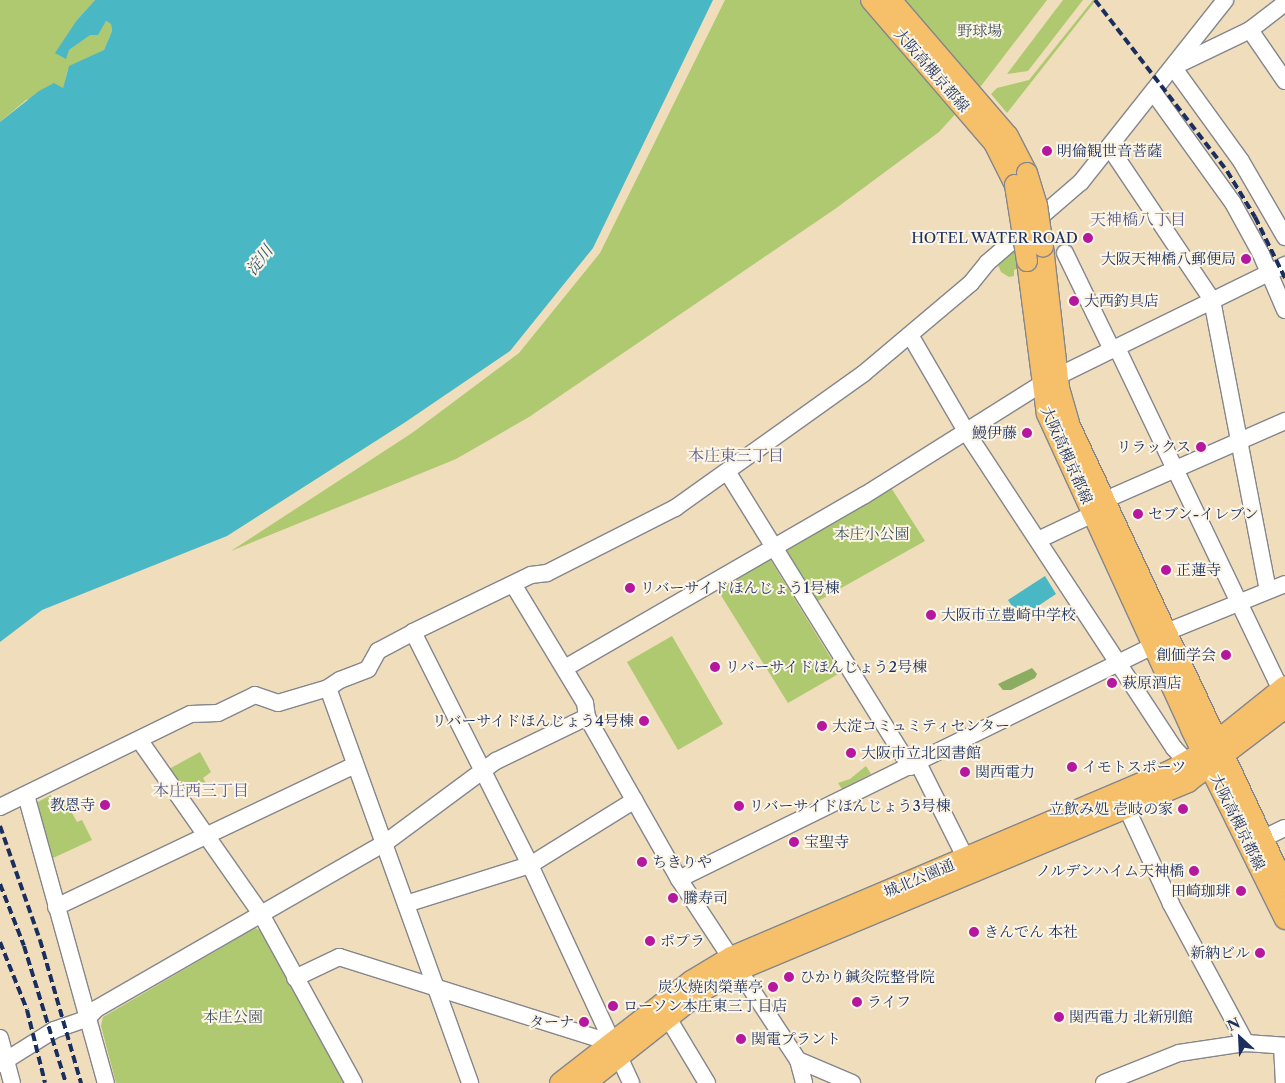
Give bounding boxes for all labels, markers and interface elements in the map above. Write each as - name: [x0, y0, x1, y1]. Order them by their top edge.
- park label: 野球場: [958, 22, 1002, 40]
- street label: 大阪高槻京都線: [891, 24, 973, 116]
- place label: 明倫観世音菩薩: [1057, 142, 1162, 160]
- marker: 明倫観世音菩薩: [1041, 145, 1053, 157]
- district label: 天神橋八丁目: [1090, 209, 1186, 229]
- place label: HOTEL WATER ROAD: [910, 229, 1078, 247]
- marker: HOTEL WATER ROAD: [1082, 232, 1094, 244]
- water label: 淀川: [242, 241, 276, 279]
- place label: 大阪天神橋八郵便局: [1101, 250, 1236, 268]
- marker: 大阪天神橋八郵便局: [1240, 253, 1252, 265]
- place label: 大西釣具店: [1084, 292, 1159, 310]
- marker: 大西釣具店: [1068, 295, 1080, 307]
- street label: 大阪高槻京都線: [1037, 403, 1097, 507]
- place label: 鰻伊藤: [972, 424, 1017, 442]
- marker: 鰻伊藤: [1021, 427, 1033, 439]
- place label: リラックス: [1116, 438, 1191, 456]
- marker: リラックス: [1195, 441, 1207, 453]
- district label: 本庄東三丁目: [688, 445, 784, 465]
- place label: セブン-イレブン: [1148, 505, 1260, 523]
- marker: セブン-イレブン: [1132, 508, 1144, 520]
- park label: 本庄小公園: [835, 525, 909, 543]
- place label: 正蓮寺: [1176, 561, 1221, 579]
- marker: 正蓮寺: [1160, 564, 1172, 576]
- place label: リバーサイドほんじょう1号棟: [640, 579, 841, 597]
- marker: リバーサイドほんじょう1号棟: [624, 582, 636, 594]
- place label: 大阪市立豊崎中学校: [941, 606, 1076, 624]
- marker: 大阪市立豊崎中学校: [925, 609, 937, 621]
- place label: 創価学会: [1156, 646, 1216, 664]
- marker: 創価学会: [1220, 649, 1232, 661]
- place label: リバーサイドほんじょう2号棟: [725, 658, 929, 676]
- marker: リバーサイドほんじょう2号棟: [709, 661, 721, 673]
- place label: 萩原酒店: [1122, 674, 1182, 692]
- marker: 萩原酒店: [1106, 677, 1118, 689]
- place label: リバーサイドほんじょう4号棟: [430, 712, 634, 730]
- marker: リバーサイドほんじょう4号棟: [638, 715, 650, 727]
- place label: 大淀コミュミティセンター: [832, 717, 1012, 735]
- marker: 大淀コミュミティセンター: [816, 720, 828, 732]
- place label: 大阪市立北図書館: [861, 744, 981, 762]
- marker: 大阪市立北図書館: [845, 747, 857, 759]
- place label: イモトスポーツ: [1082, 758, 1187, 776]
- marker: イモトスポーツ: [1066, 761, 1078, 773]
- place label: 関西電力: [975, 763, 1035, 781]
- marker: 関西電力: [959, 766, 971, 778]
- street label: 大阪高槻京都線: [1207, 771, 1269, 873]
- district label: 本庄西三丁目: [153, 780, 249, 800]
- place label: 教恩寺: [50, 796, 95, 814]
- place label: リバーサイドほんじょう3号棟: [749, 797, 952, 815]
- marker: 教恩寺: [99, 799, 111, 811]
- marker: リバーサイドほんじょう3号棟: [733, 800, 745, 812]
- place label: 立飲み処 壱岐の家: [1049, 800, 1173, 818]
- marker: 立飲み処 壱岐の家: [1177, 803, 1189, 815]
- place label: 宝聖寺: [804, 833, 849, 851]
- marker: 宝聖寺: [788, 836, 800, 848]
- place label: ちきりや: [652, 853, 712, 871]
- street label: 城北公園通: [881, 855, 957, 901]
- marker: ちきりや: [636, 856, 648, 868]
- place label: ノルデンハイム天神橋: [1034, 862, 1184, 880]
- marker: ノルデンハイム天神橋: [1188, 865, 1200, 877]
- place label: 田崎珈琲: [1171, 882, 1231, 900]
- marker: 田崎珈琲: [1235, 885, 1247, 897]
- place label: 騰寿司: [683, 889, 728, 907]
- marker: 騰寿司: [667, 892, 679, 904]
- place label: きんでん 本社: [984, 923, 1078, 941]
- marker: きんでん 本社: [968, 926, 980, 938]
- place label: ポプラ: [660, 932, 705, 950]
- marker: ポプラ: [644, 935, 656, 947]
- place label: 新納ビル: [1190, 944, 1250, 962]
- marker: 新納ビル: [1254, 947, 1266, 959]
- place label: ひかり鍼灸院整骨院: [800, 968, 935, 986]
- marker: ひかり鍼灸院整骨院: [782, 970, 796, 984]
- place label: 炭火焼肉榮華亭: [658, 978, 763, 996]
- marker: 炭火焼肉榮華亭: [767, 981, 779, 993]
- place label: ライフ: [867, 993, 912, 1011]
- marker: ライフ: [851, 996, 863, 1008]
- place label: ローソン本庄東三丁目店: [623, 997, 788, 1015]
- marker: ローソン本庄東三丁目店: [607, 1000, 619, 1012]
- park label: 本庄公園: [203, 1008, 263, 1026]
- place label: 関西電力 北新別館: [1069, 1008, 1193, 1026]
- marker: 関西電力 北新別館: [1053, 1011, 1065, 1023]
- place label: ターナ: [529, 1013, 574, 1031]
- north arrow: [1215, 1013, 1265, 1063]
- text: N: [1224, 1014, 1243, 1035]
- marker: ターナ: [578, 1016, 590, 1028]
- place label: 関電プラント: [751, 1030, 841, 1048]
- marker: 関電プラント: [735, 1033, 747, 1045]

